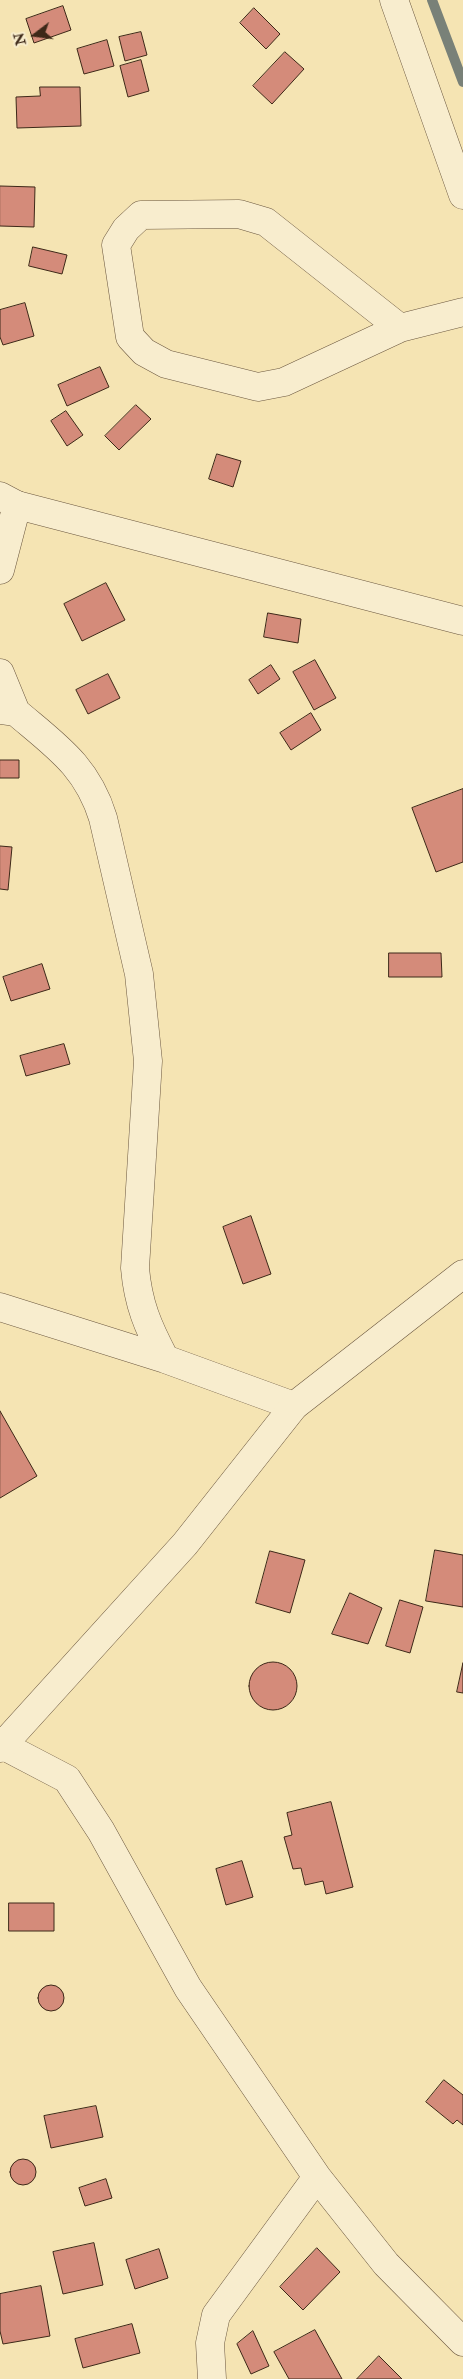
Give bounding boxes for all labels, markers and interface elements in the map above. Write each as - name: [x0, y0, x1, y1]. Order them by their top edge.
- north arrow: [10, 10, 60, 60]
- text: N: [10, 31, 30, 47]

